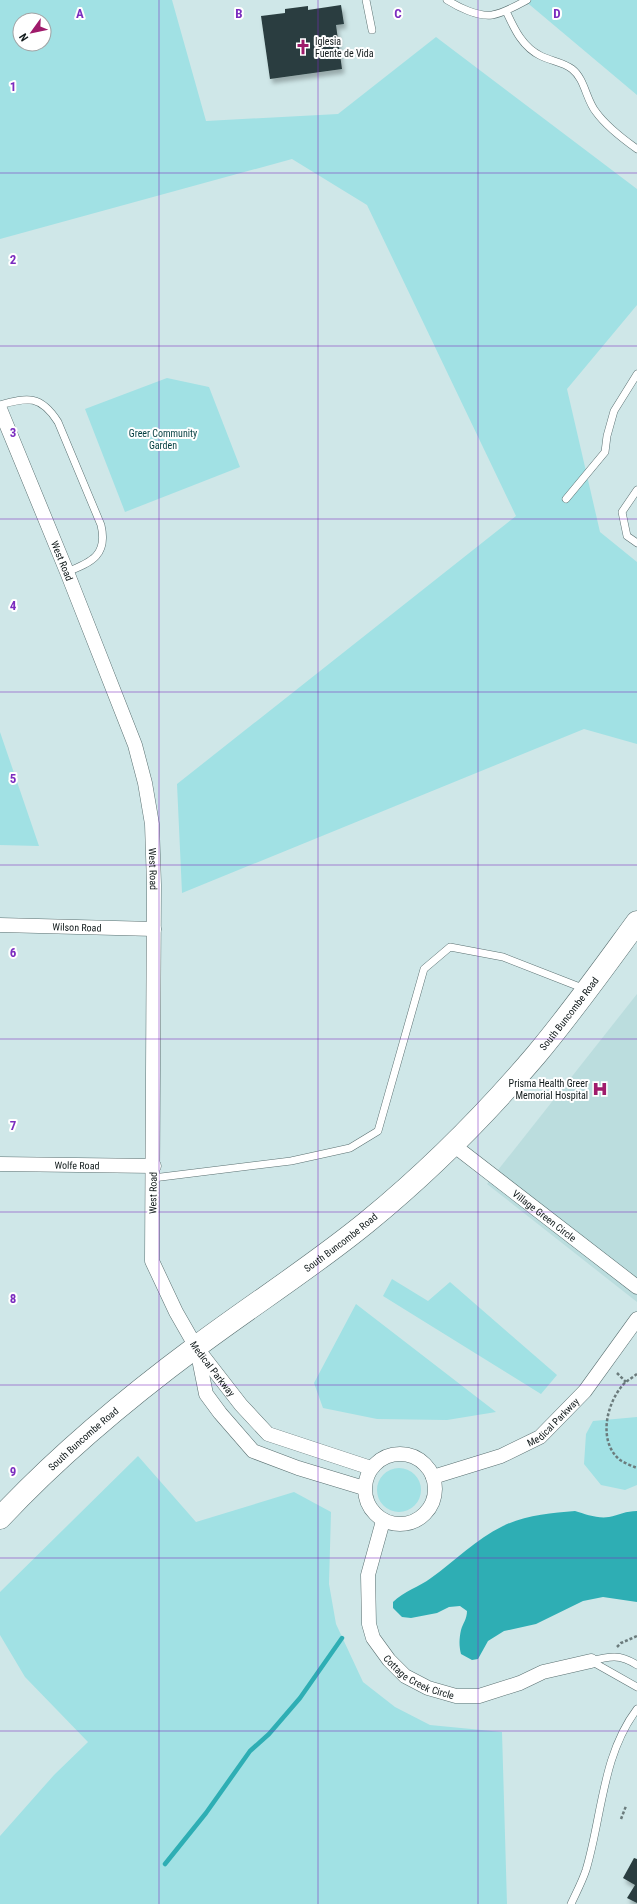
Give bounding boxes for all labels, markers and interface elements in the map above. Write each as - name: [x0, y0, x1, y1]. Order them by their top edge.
- text: A: [76, 6, 84, 21]
- text: B: [235, 6, 243, 21]
- text: C: [394, 6, 402, 21]
- text: D: [553, 6, 561, 21]
- north arrow: [12, 12, 52, 52]
- text: N: [17, 31, 31, 44]
- place label: Iglesia Fuente de Vida: [315, 36, 374, 59]
- church icon: Iglesia Fuente de Vida: [294, 38, 312, 56]
- text: 1: [10, 79, 16, 94]
- text: 2: [10, 252, 17, 267]
- text: 3: [10, 425, 16, 440]
- park label: Greer Community Garden: [129, 428, 197, 451]
- street label: West Road: [49, 539, 75, 582]
- text: 4: [10, 598, 17, 613]
- text: 5: [10, 771, 17, 786]
- street label: West Road: [147, 848, 160, 890]
- street label: Wilson Road: [52, 921, 102, 933]
- text: 6: [10, 945, 17, 960]
- street label: South Buncombe Road: [537, 975, 600, 1052]
- place label: Prisma Health Greer Memorial Hospital: [509, 1078, 588, 1101]
- hospital icon: Prisma Health Greer Memorial Hospital: [591, 1080, 609, 1098]
- text: 7: [10, 1118, 17, 1133]
- street label: Wolfe Road: [54, 1159, 100, 1171]
- street label: West Road: [147, 1172, 159, 1214]
- street label: Village Green Circle: [511, 1188, 579, 1244]
- street label: South Buncombe Road: [302, 1210, 379, 1274]
- text: 8: [10, 1291, 16, 1306]
- street label: Medical Parkway: [188, 1339, 238, 1398]
- street label: Medical Parkway: [525, 1395, 581, 1448]
- street label: South Buncombe Road: [46, 1405, 120, 1472]
- text: 9: [10, 1464, 16, 1479]
- street label: Cottage Creek Circle: [382, 1653, 456, 1701]

